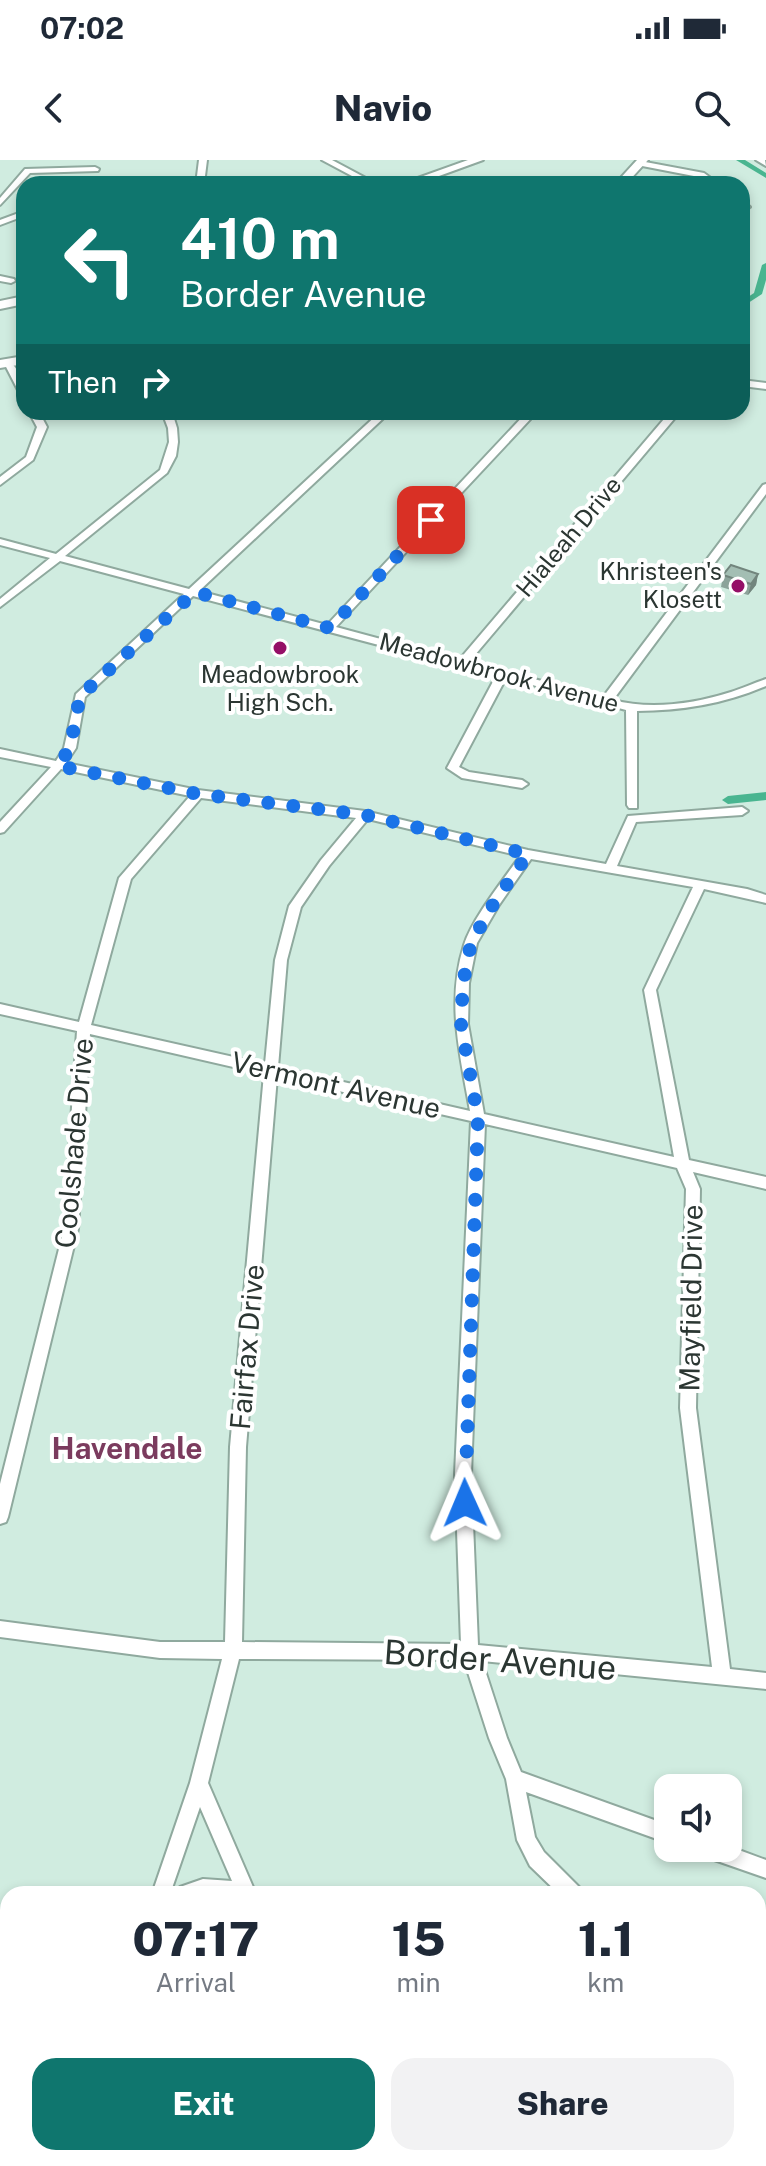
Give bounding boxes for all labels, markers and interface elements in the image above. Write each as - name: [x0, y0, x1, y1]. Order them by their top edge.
- text: 07:02: [40, 10, 124, 46]
- icon: back: [32, 86, 76, 130]
- icon: search: [690, 86, 734, 130]
- text: Navio: [334, 87, 432, 129]
- text: 410 m: [180, 206, 340, 272]
- icon: left: [48, 208, 152, 312]
- text: Border Avenue: [180, 273, 427, 315]
- icon: right: [133, 360, 177, 404]
- text: Then: [48, 364, 117, 400]
- street label: Hialeah Drive: [510, 471, 627, 602]
- pin: [397, 486, 465, 554]
- icon: arrive: [409, 498, 453, 542]
- place label: Khristeen's Klosett: [600, 557, 722, 613]
- marker: Khristeen's Klosett: [729, 577, 747, 595]
- street label: Meadowbrook Avenue: [377, 627, 622, 717]
- marker: Meadowbrook High Sch.: [271, 639, 289, 657]
- place label: Meadowbrook High Sch.: [201, 660, 359, 716]
- street label: Coolshade Drive: [48, 1036, 99, 1249]
- street label: Vermont Avenue: [228, 1044, 444, 1125]
- street label: Mayfield Drive: [672, 1204, 709, 1392]
- street label: Fairfax Drive: [223, 1263, 270, 1431]
- district label: Havendale: [51, 1430, 203, 1466]
- position arrow: [423, 1461, 507, 1545]
- street label: Border Avenue: [382, 1632, 618, 1688]
- map controls: [654, 1774, 742, 1862]
- button: sound: [654, 1774, 742, 1862]
- text: 07:17: [132, 1910, 259, 1967]
- text: 15: [391, 1910, 446, 1967]
- text: 1.1: [578, 1910, 634, 1967]
- text: Arrival: [156, 1967, 236, 1998]
- text: min: [397, 1967, 441, 1998]
- text: km: [587, 1967, 624, 1998]
- button: Exit: [32, 2058, 375, 2150]
- button: Share: [391, 2058, 734, 2150]

